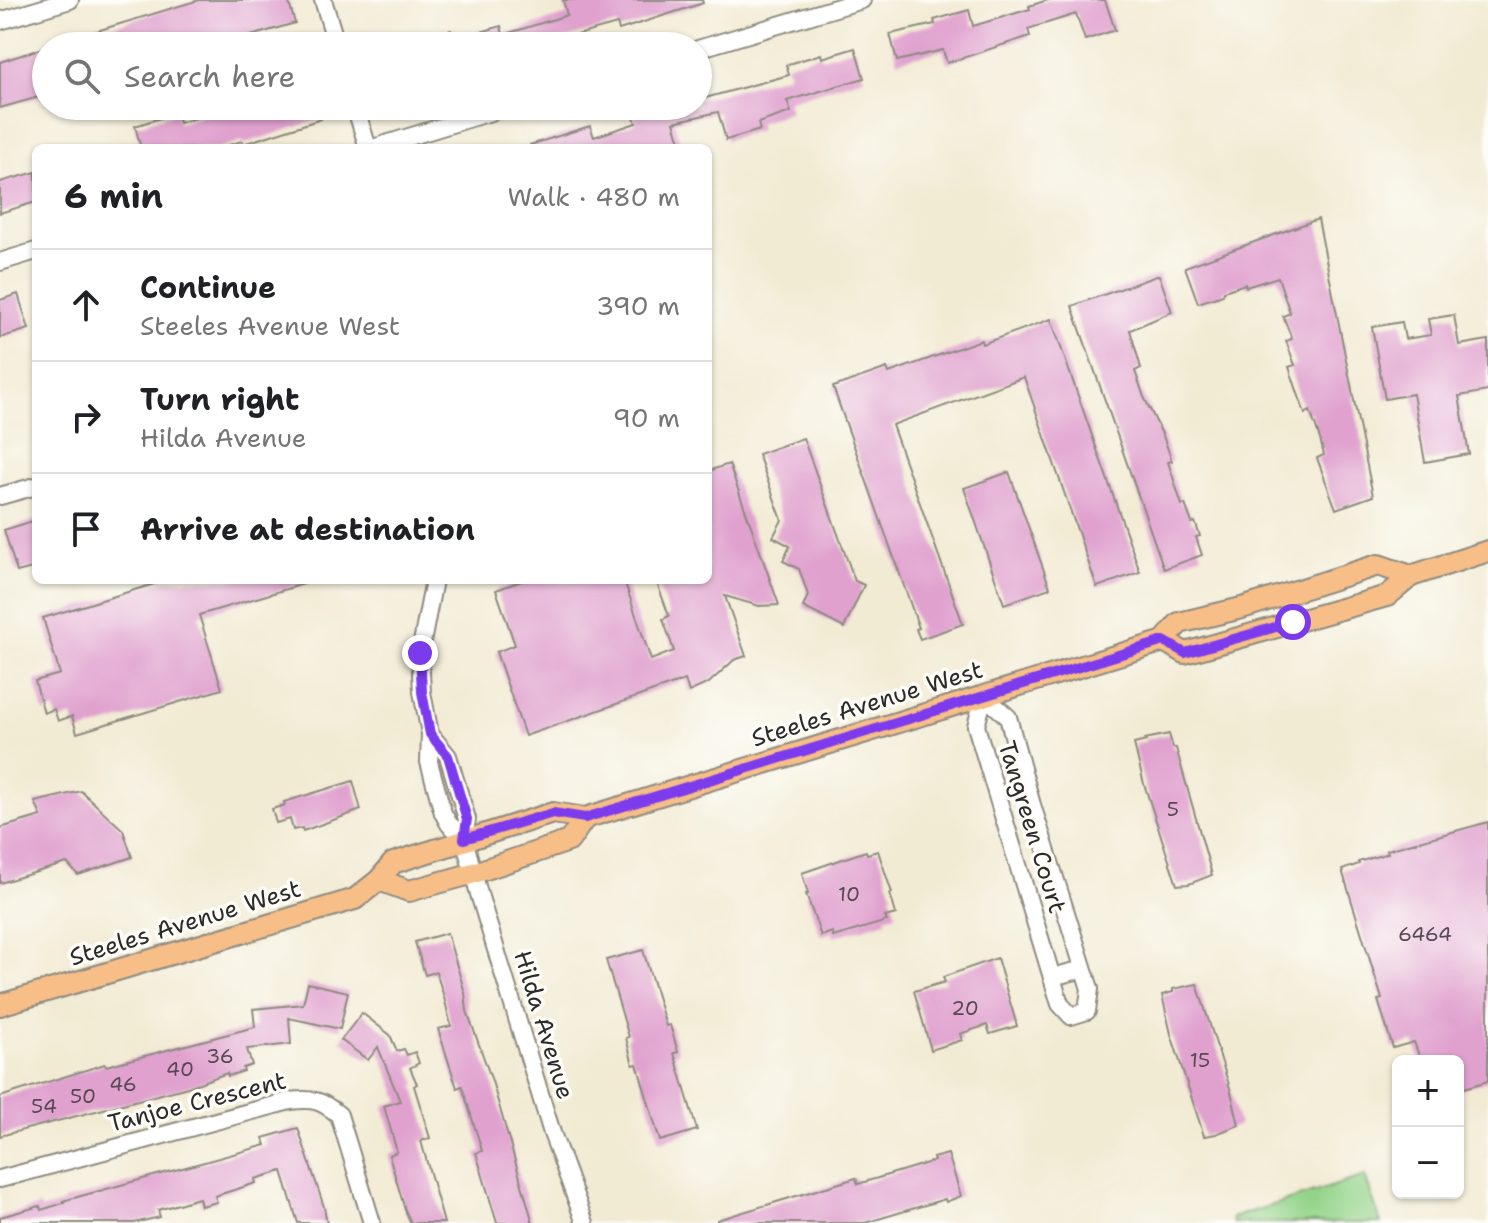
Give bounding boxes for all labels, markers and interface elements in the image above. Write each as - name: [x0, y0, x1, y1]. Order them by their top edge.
- search box: [32, 32, 712, 120]
- icon: search: [60, 54, 104, 98]
- text: Search here: [124, 56, 295, 97]
- text: 6 min: [64, 173, 163, 219]
- text: Walk · 480 m: [507, 179, 680, 214]
- text: Continue: [140, 267, 276, 308]
- icon: ahead: [64, 283, 108, 327]
- text: 390 m: [596, 288, 680, 323]
- text: Steeles Avenue West: [140, 308, 400, 343]
- text: Turn right: [140, 379, 299, 420]
- icon: right: [64, 395, 108, 439]
- text: 90 m: [613, 400, 680, 435]
- text: Hilda Avenue: [140, 420, 307, 455]
- icon: arrive: [64, 507, 108, 551]
- text: Arrive at destination: [140, 509, 475, 550]
- route start: [1275, 604, 1311, 640]
- route end: [402, 635, 438, 671]
- street label: Steeles Avenue West: [747, 654, 987, 754]
- street label: Tangreen Court: [991, 737, 1073, 917]
- house number: 5: [1167, 796, 1179, 822]
- street label: Steeles Avenue West: [65, 873, 305, 973]
- house number: 10: [838, 881, 860, 907]
- house number: 6464: [1398, 921, 1452, 947]
- street label: Hilda Avenue: [506, 947, 582, 1103]
- house number: 20: [951, 995, 979, 1021]
- house number: 36: [206, 1043, 234, 1069]
- house number: 15: [1190, 1047, 1210, 1073]
- map controls: [1392, 1055, 1464, 1199]
- button: +: [1392, 1055, 1464, 1127]
- house number: 40: [166, 1056, 194, 1082]
- street label: Tanjoe Crescent: [105, 1064, 289, 1140]
- house number: 46: [109, 1071, 137, 1097]
- house number: 50: [70, 1083, 96, 1109]
- house number: 54: [31, 1093, 57, 1119]
- button: −: [1392, 1127, 1464, 1199]

